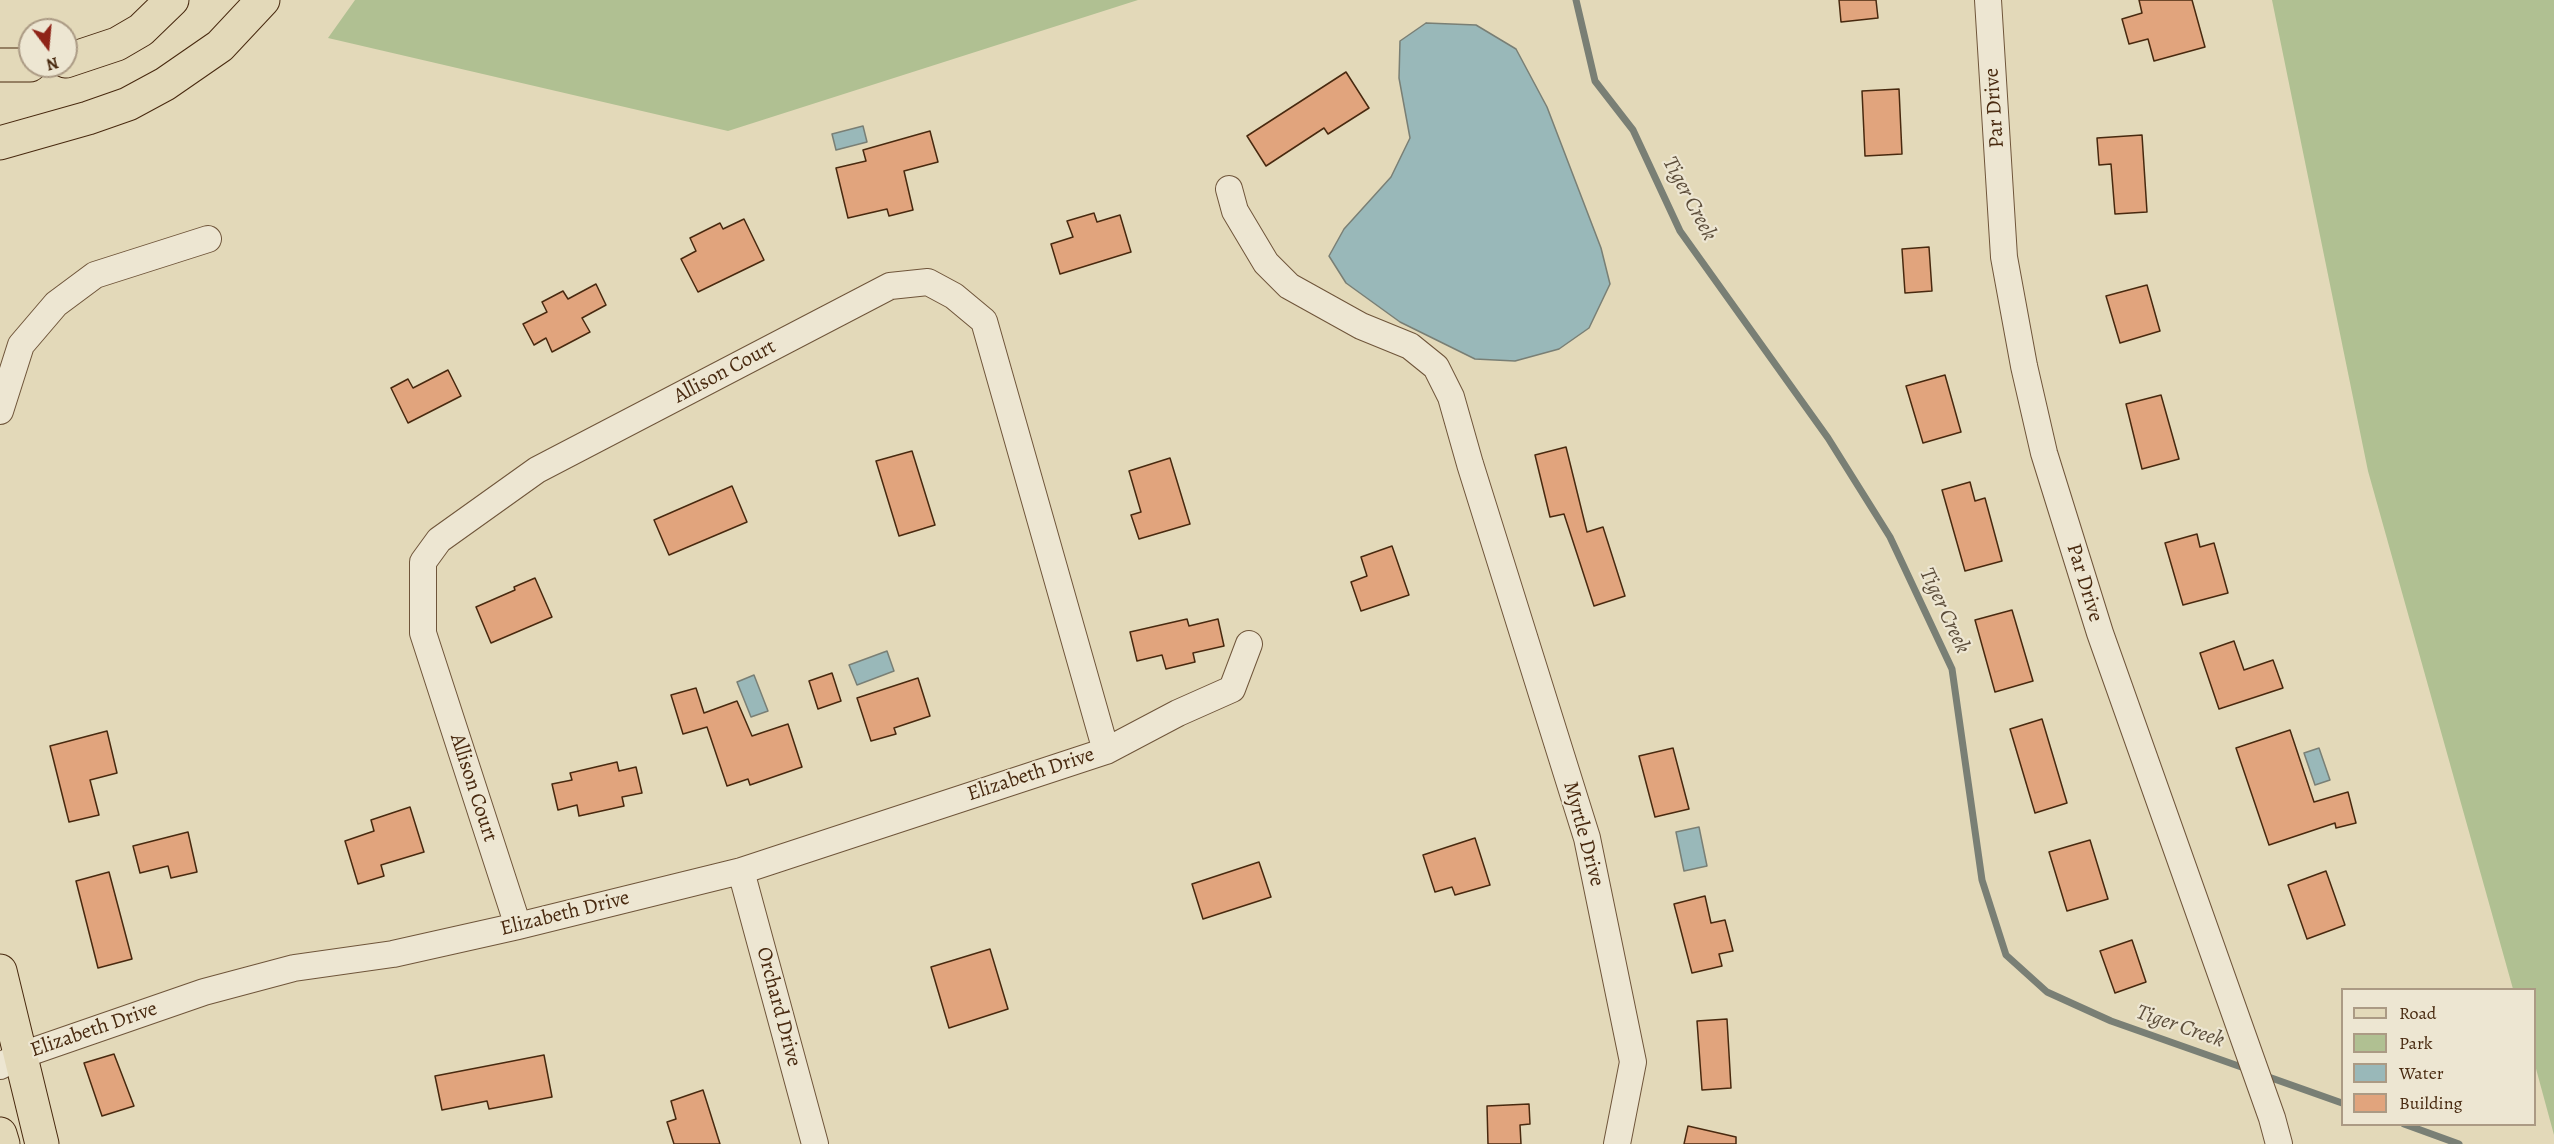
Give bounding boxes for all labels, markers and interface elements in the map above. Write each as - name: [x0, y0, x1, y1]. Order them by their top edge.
- north arrow: [18, 18, 78, 78]
- text: N: [44, 51, 61, 76]
- street label: Par Drive: [1980, 67, 2010, 149]
- water label: Tiger Creek: [1656, 152, 1722, 246]
- street label: Allison Court: [670, 335, 780, 409]
- street label: Par Drive: [2060, 541, 2108, 625]
- water label: Tiger Creek: [1913, 564, 1975, 658]
- street label: Allison Court: [444, 731, 502, 845]
- street label: Elizabeth Drive: [964, 743, 1098, 807]
- street label: Myrtle Drive: [1557, 779, 1609, 889]
- street label: Elizabeth Drive: [498, 886, 632, 942]
- street label: Orchard Drive: [750, 944, 806, 1070]
- legend: [2341, 988, 2536, 1126]
- street label: Elizabeth Drive: [27, 997, 161, 1063]
- water label: Tiger Creek: [2132, 1000, 2228, 1054]
- text: Road: [2399, 1001, 2436, 1025]
- text: Park: [2399, 1031, 2433, 1055]
- text: Water: [2399, 1061, 2444, 1085]
- text: Building: [2399, 1091, 2463, 1115]

